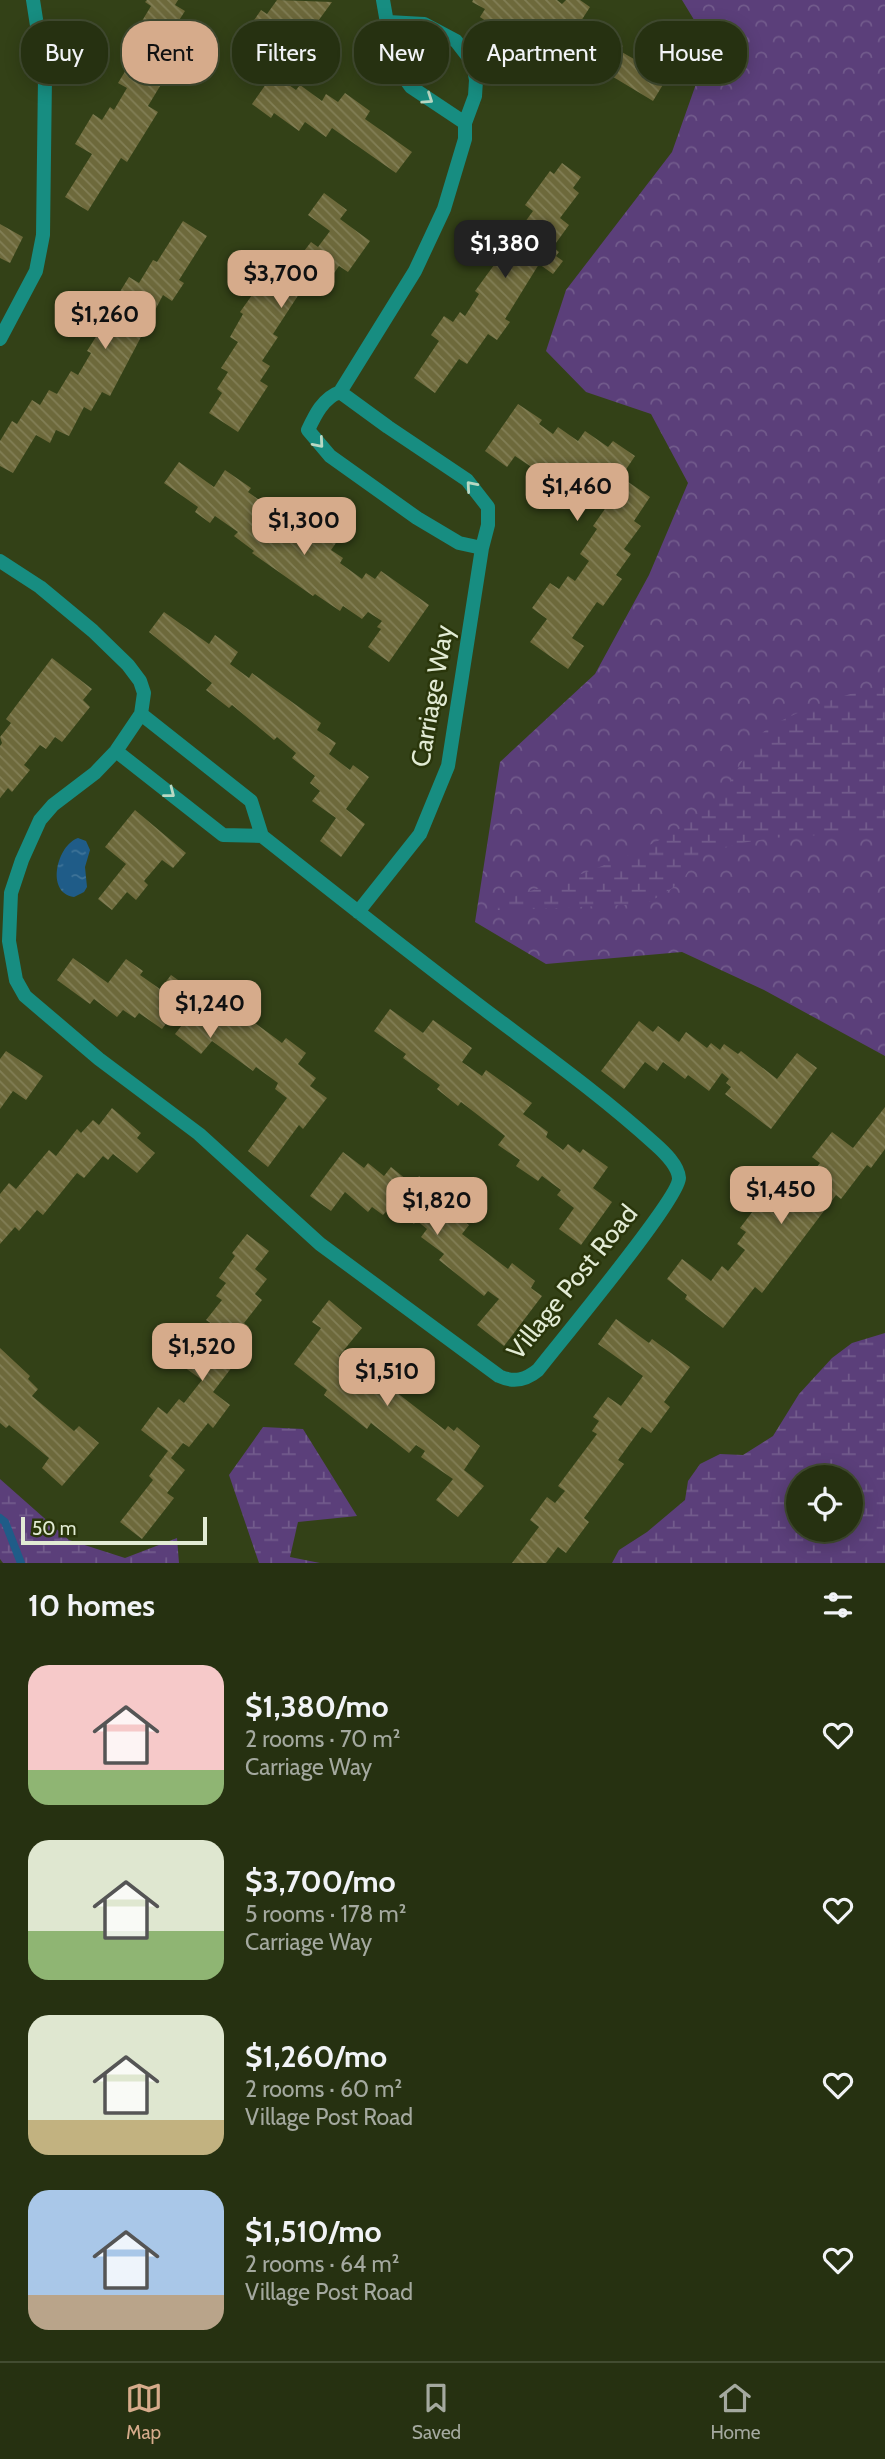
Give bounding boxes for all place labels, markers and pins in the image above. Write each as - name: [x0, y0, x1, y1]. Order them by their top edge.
- pin: $1,380: [448, 220, 562, 280]
- pin: $3,700: [224, 250, 338, 310]
- pin: $1,260: [48, 292, 162, 351]
- pin: $1,460: [520, 463, 634, 523]
- pin: $1,300: [247, 498, 361, 557]
- pin: $1,240: [153, 981, 267, 1040]
- pin: $1,450: [724, 1166, 838, 1226]
- pin: $1,820: [380, 1178, 494, 1237]
- pin: $1,520: [145, 1324, 259, 1383]
- pin: $1,510: [330, 1348, 444, 1408]

